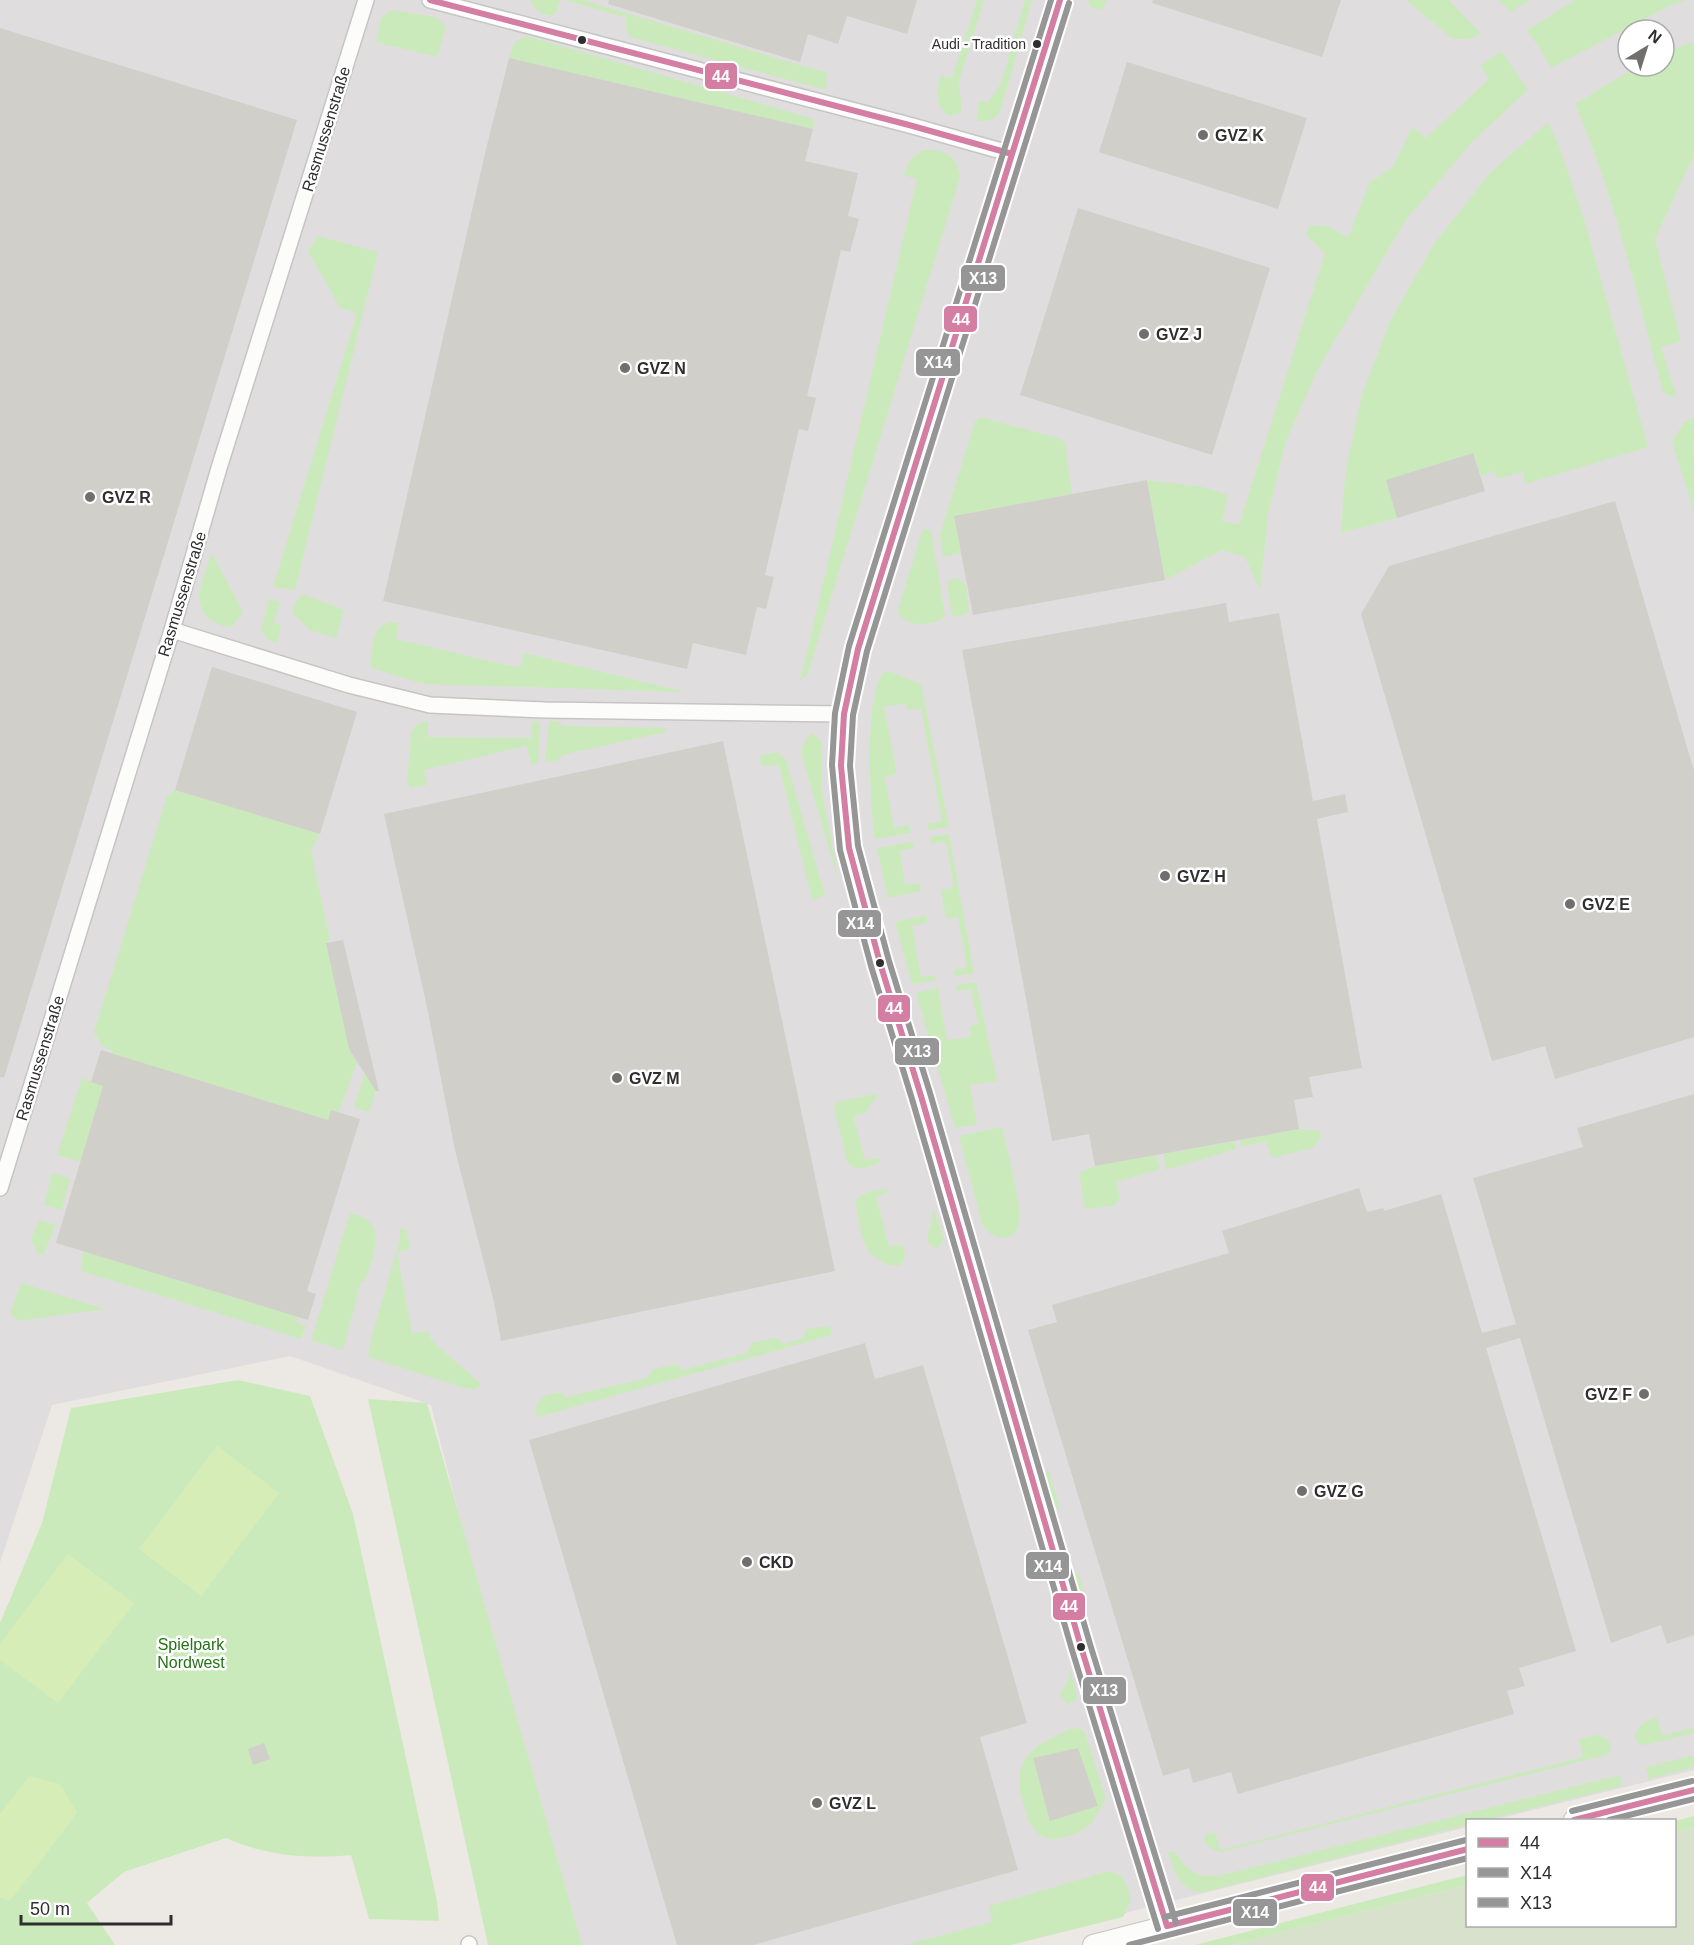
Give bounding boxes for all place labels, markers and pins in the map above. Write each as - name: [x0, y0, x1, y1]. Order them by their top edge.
- unlabelled marker: [576, 34, 588, 46]
- place label: Audi - Tradition: [932, 36, 1026, 52]
- marker: Audi - Tradition: [1031, 38, 1043, 50]
- place label: GVZ K: [1215, 127, 1264, 144]
- marker: GVZ K: [1196, 128, 1210, 142]
- place label: GVZ J: [1156, 326, 1202, 343]
- marker: GVZ J: [1137, 327, 1151, 341]
- place label: GVZ N: [637, 360, 686, 377]
- marker: GVZ N: [618, 361, 632, 375]
- place label: GVZ R: [102, 489, 151, 506]
- marker: GVZ R: [83, 490, 97, 504]
- place label: GVZ H: [1177, 868, 1226, 885]
- marker: GVZ H: [1158, 869, 1172, 883]
- place label: GVZ E: [1582, 896, 1630, 913]
- marker: GVZ E: [1563, 897, 1577, 911]
- unlabelled marker: [874, 957, 886, 969]
- place label: GVZ M: [629, 1070, 680, 1087]
- marker: GVZ M: [610, 1071, 624, 1085]
- place label: GVZ F: [1585, 1386, 1632, 1403]
- marker: GVZ F: [1637, 1387, 1651, 1401]
- place label: GVZ G: [1314, 1483, 1364, 1500]
- marker: GVZ G: [1295, 1484, 1309, 1498]
- place label: CKD: [759, 1554, 794, 1571]
- marker: CKD: [740, 1555, 754, 1569]
- unlabelled marker: [1075, 1641, 1087, 1653]
- place label: GVZ L: [829, 1795, 876, 1812]
- marker: GVZ L: [810, 1796, 824, 1810]

